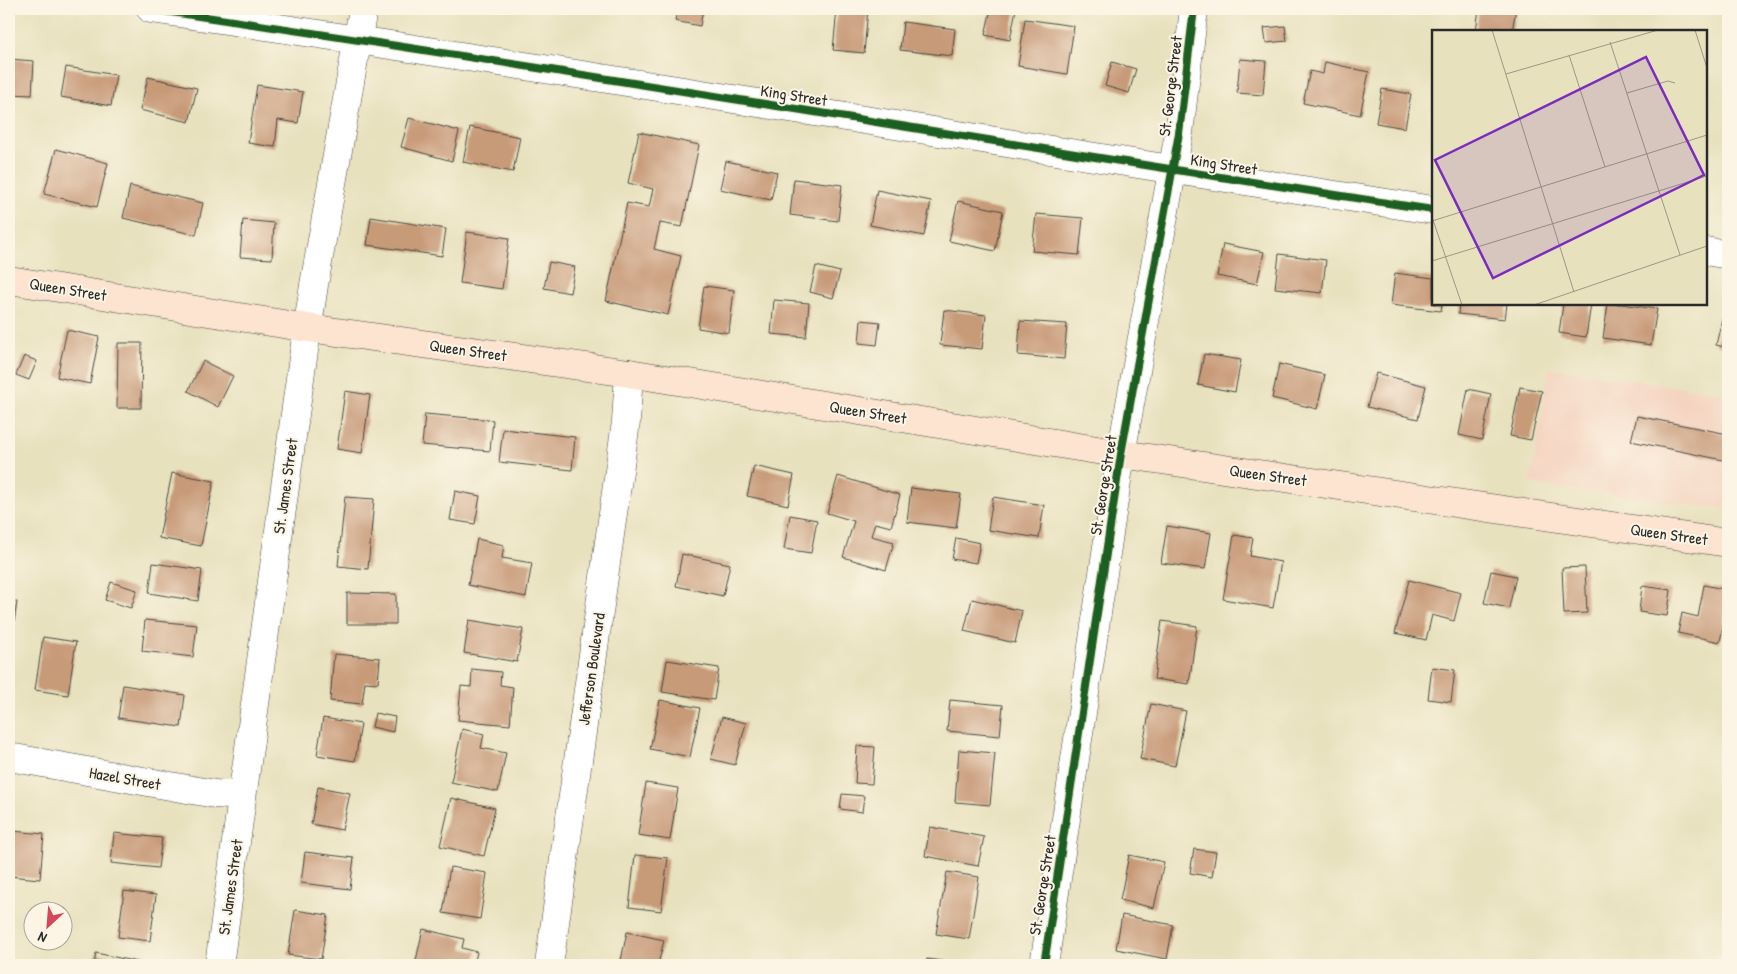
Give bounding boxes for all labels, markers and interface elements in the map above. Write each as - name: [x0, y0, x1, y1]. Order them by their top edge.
- inset map: [1432, 30, 1707, 305]
- street label: St. George Street: [1153, 34, 1187, 137]
- street label: King Street: [759, 79, 829, 111]
- street label: King Street: [1189, 148, 1259, 180]
- street label: Queen Street: [28, 272, 109, 306]
- street label: Queen Street: [428, 334, 509, 366]
- street label: Queen Street: [828, 395, 909, 429]
- street label: St. George Street: [1084, 433, 1122, 537]
- street label: St. James Street: [267, 436, 303, 535]
- street label: Queen Street: [1228, 459, 1309, 491]
- street label: Queen Street: [1629, 518, 1710, 550]
- street label: Jefferson Boulevard: [572, 611, 610, 727]
- street label: Hazel Street: [88, 761, 163, 795]
- street label: St. George Street: [1023, 833, 1061, 937]
- street label: St. James Street: [212, 837, 248, 936]
- north arrow: [22, 902, 72, 952]
- text: N: [34, 928, 50, 948]

